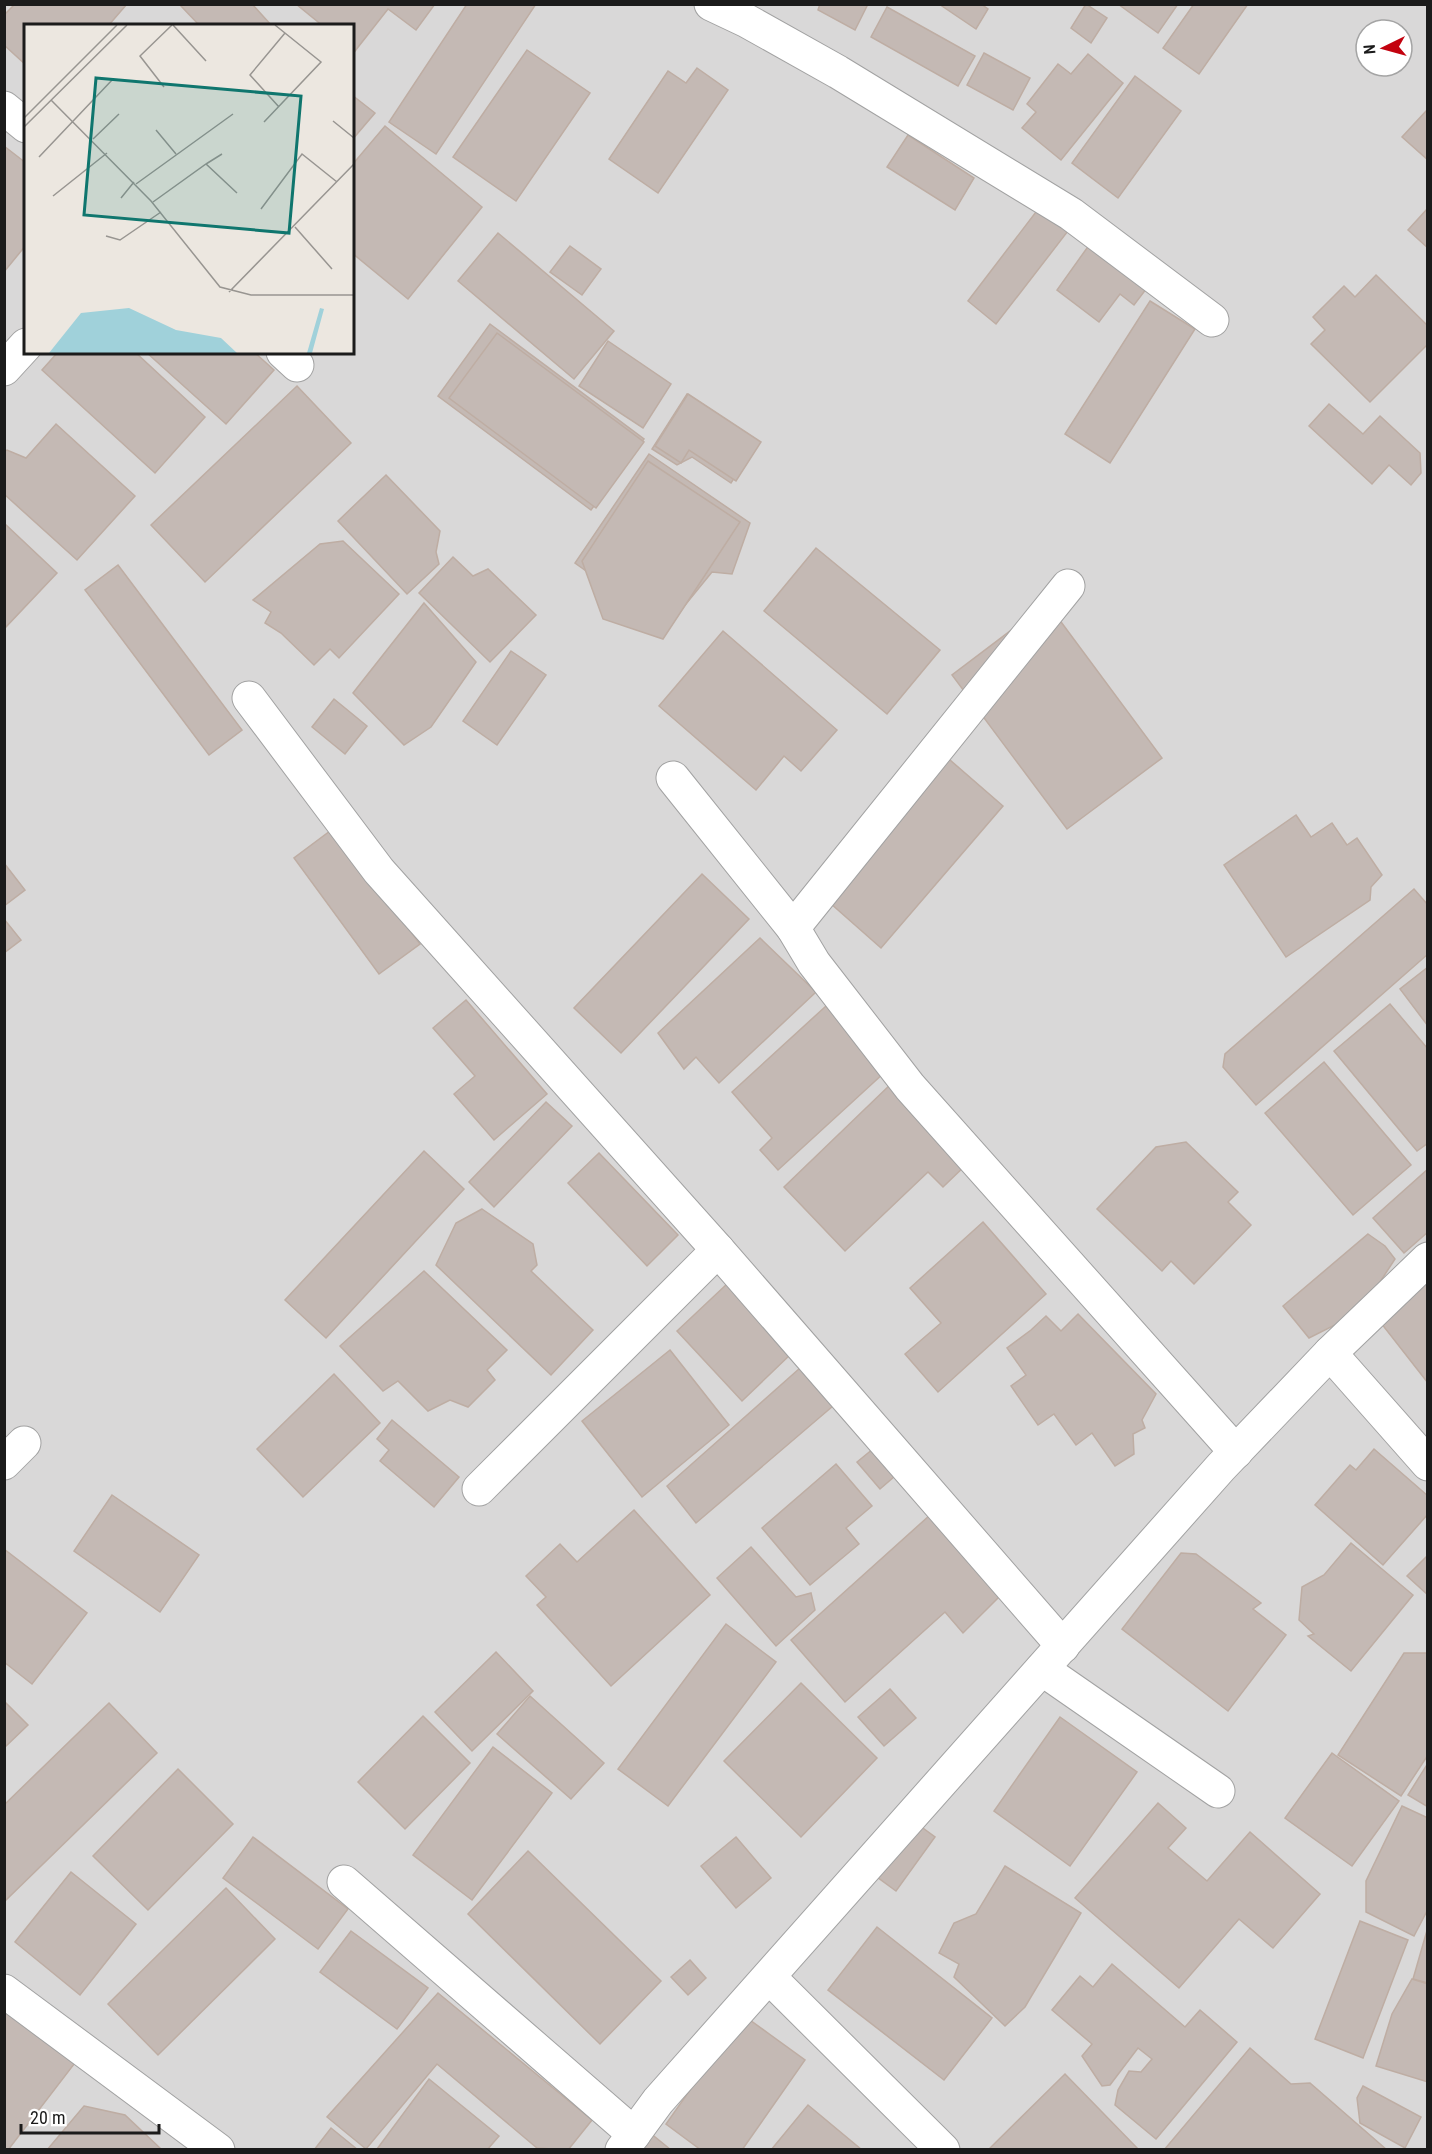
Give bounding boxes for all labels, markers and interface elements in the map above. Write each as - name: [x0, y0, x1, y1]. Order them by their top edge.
- north arrow: [1354, 18, 1414, 78]
- inset map: [24, 24, 354, 354]
- text: N: [1360, 44, 1379, 55]
- scale bar: [21, 2097, 159, 2135]
- text: 20 m: [30, 2107, 65, 2128]

